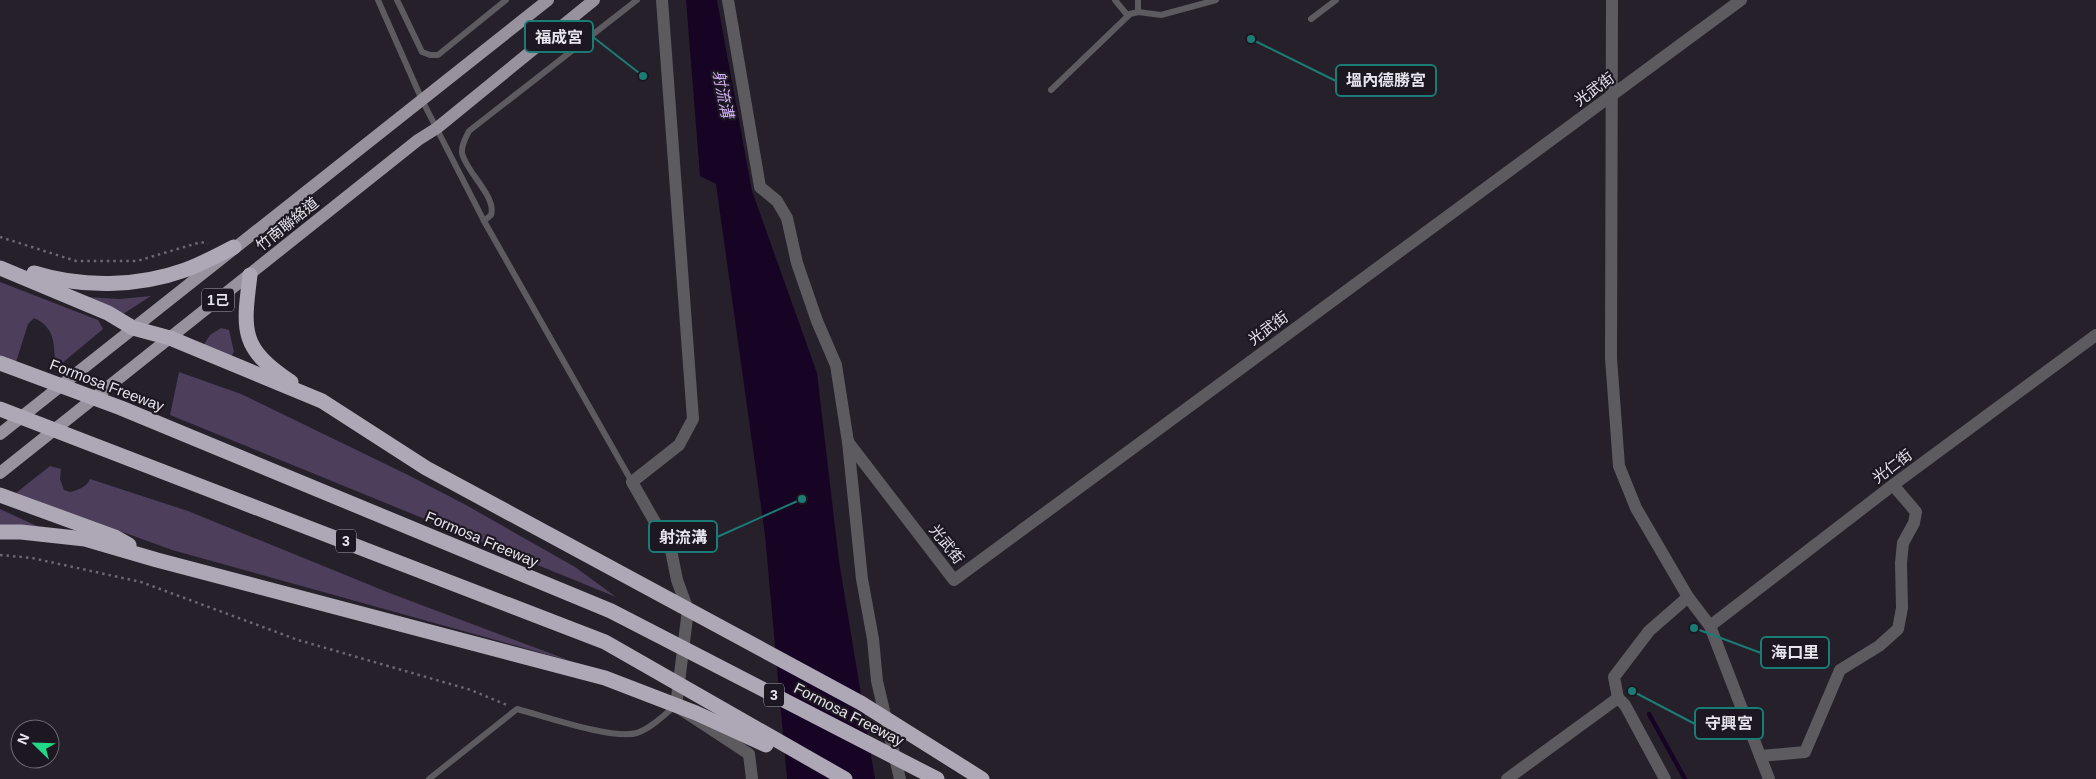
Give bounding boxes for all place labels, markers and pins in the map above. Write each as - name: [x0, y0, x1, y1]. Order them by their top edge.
- callout: 福成宮: [525, 21, 593, 52]
- callout: 塭內德勝宮: [1336, 65, 1436, 96]
- callout: 射流溝: [649, 521, 717, 552]
- callout: 海口里: [1761, 637, 1829, 668]
- callout: 守興宮: [1695, 708, 1763, 739]

